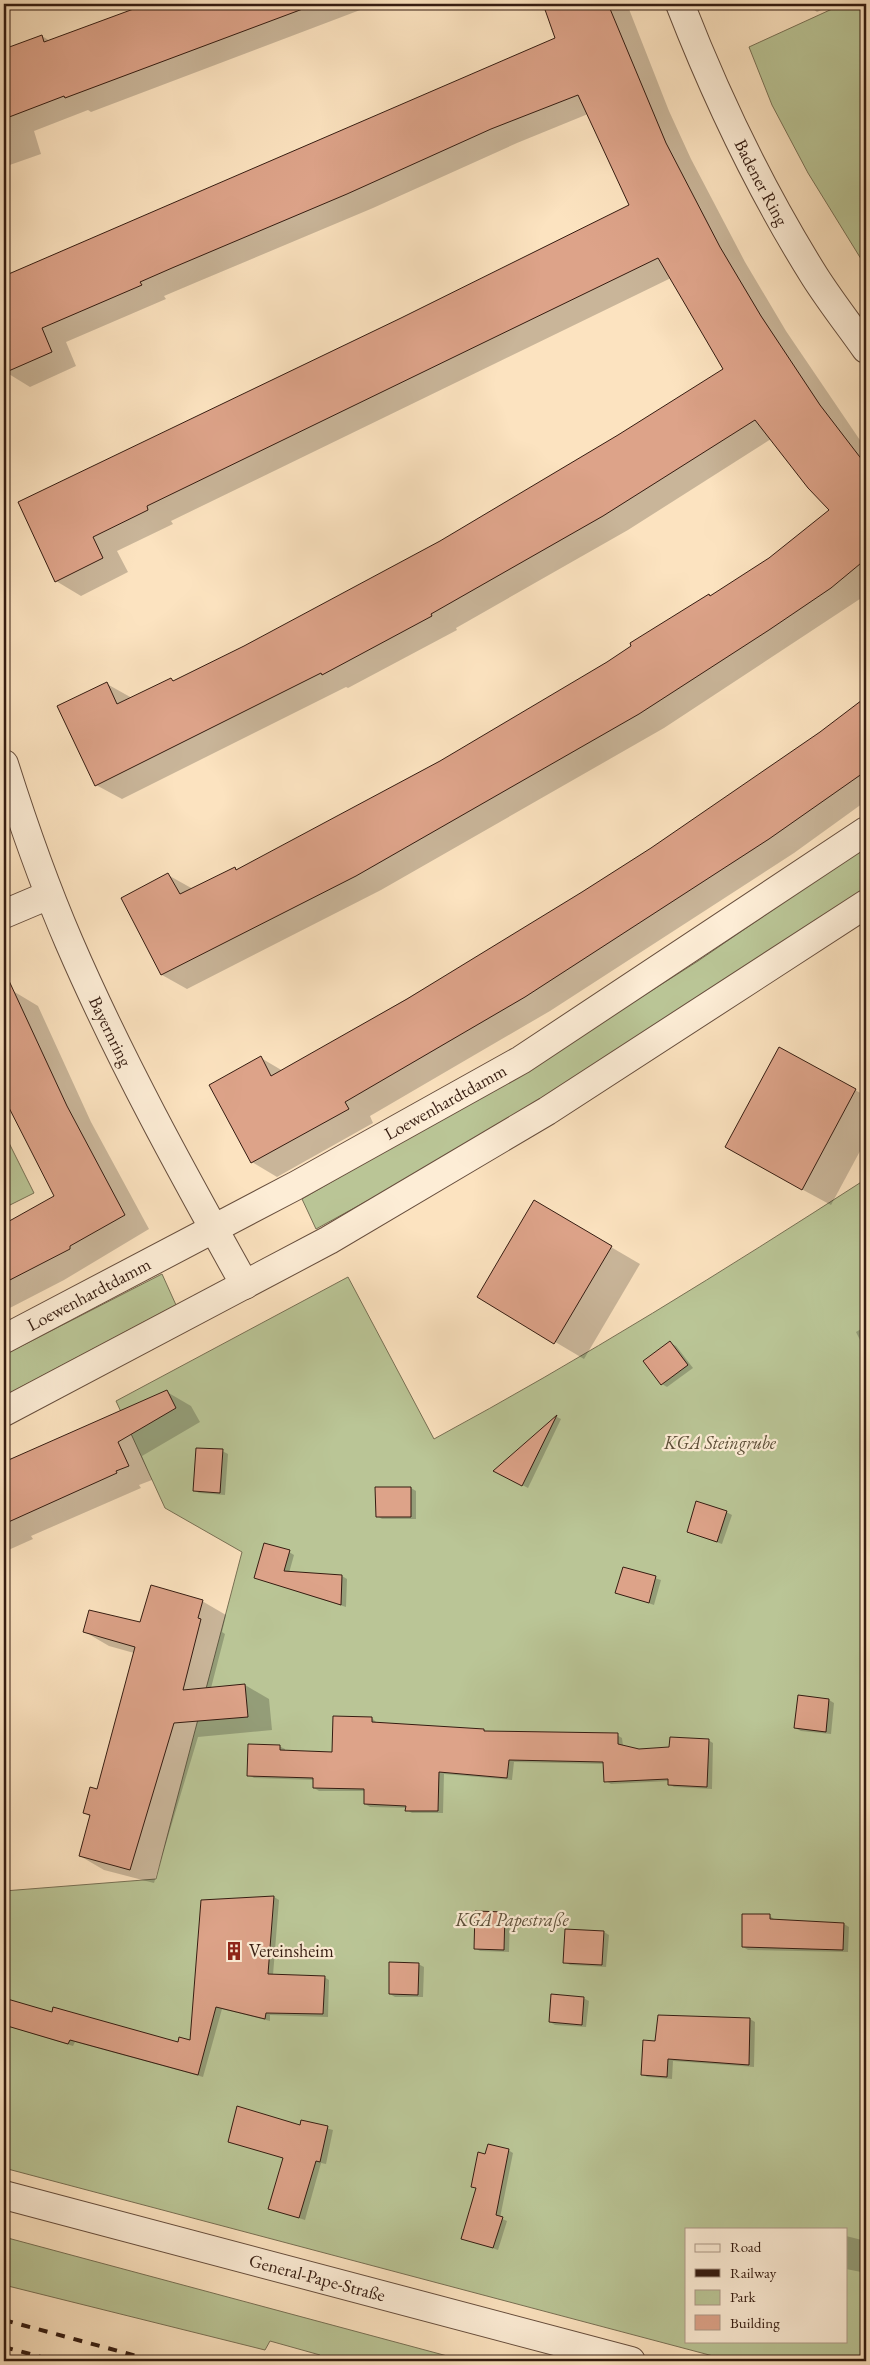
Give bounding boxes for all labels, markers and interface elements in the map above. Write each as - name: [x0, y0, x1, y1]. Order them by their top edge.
- street label: Badener Ring: [729, 135, 794, 230]
- street label: Bayernring: [84, 992, 138, 1070]
- street label: Loewenhardtdamm: [380, 1058, 510, 1145]
- street label: Loewenhardtdamm: [23, 1252, 154, 1336]
- park label: KGA Steingrube: [663, 1431, 777, 1455]
- park label: KGA Papestraße: [454, 1908, 569, 1932]
- place label: Vereinsheim: [249, 1939, 334, 1962]
- building icon: Vereinsheim: [223, 1940, 245, 1962]
- legend: [685, 2228, 848, 2342]
- text: Road: [730, 2237, 762, 2256]
- street label: General-Pape-Straße: [247, 2248, 388, 2306]
- text: Railway: [730, 2263, 777, 2282]
- text: Park: [730, 2287, 757, 2306]
- text: Building: [730, 2313, 780, 2332]

